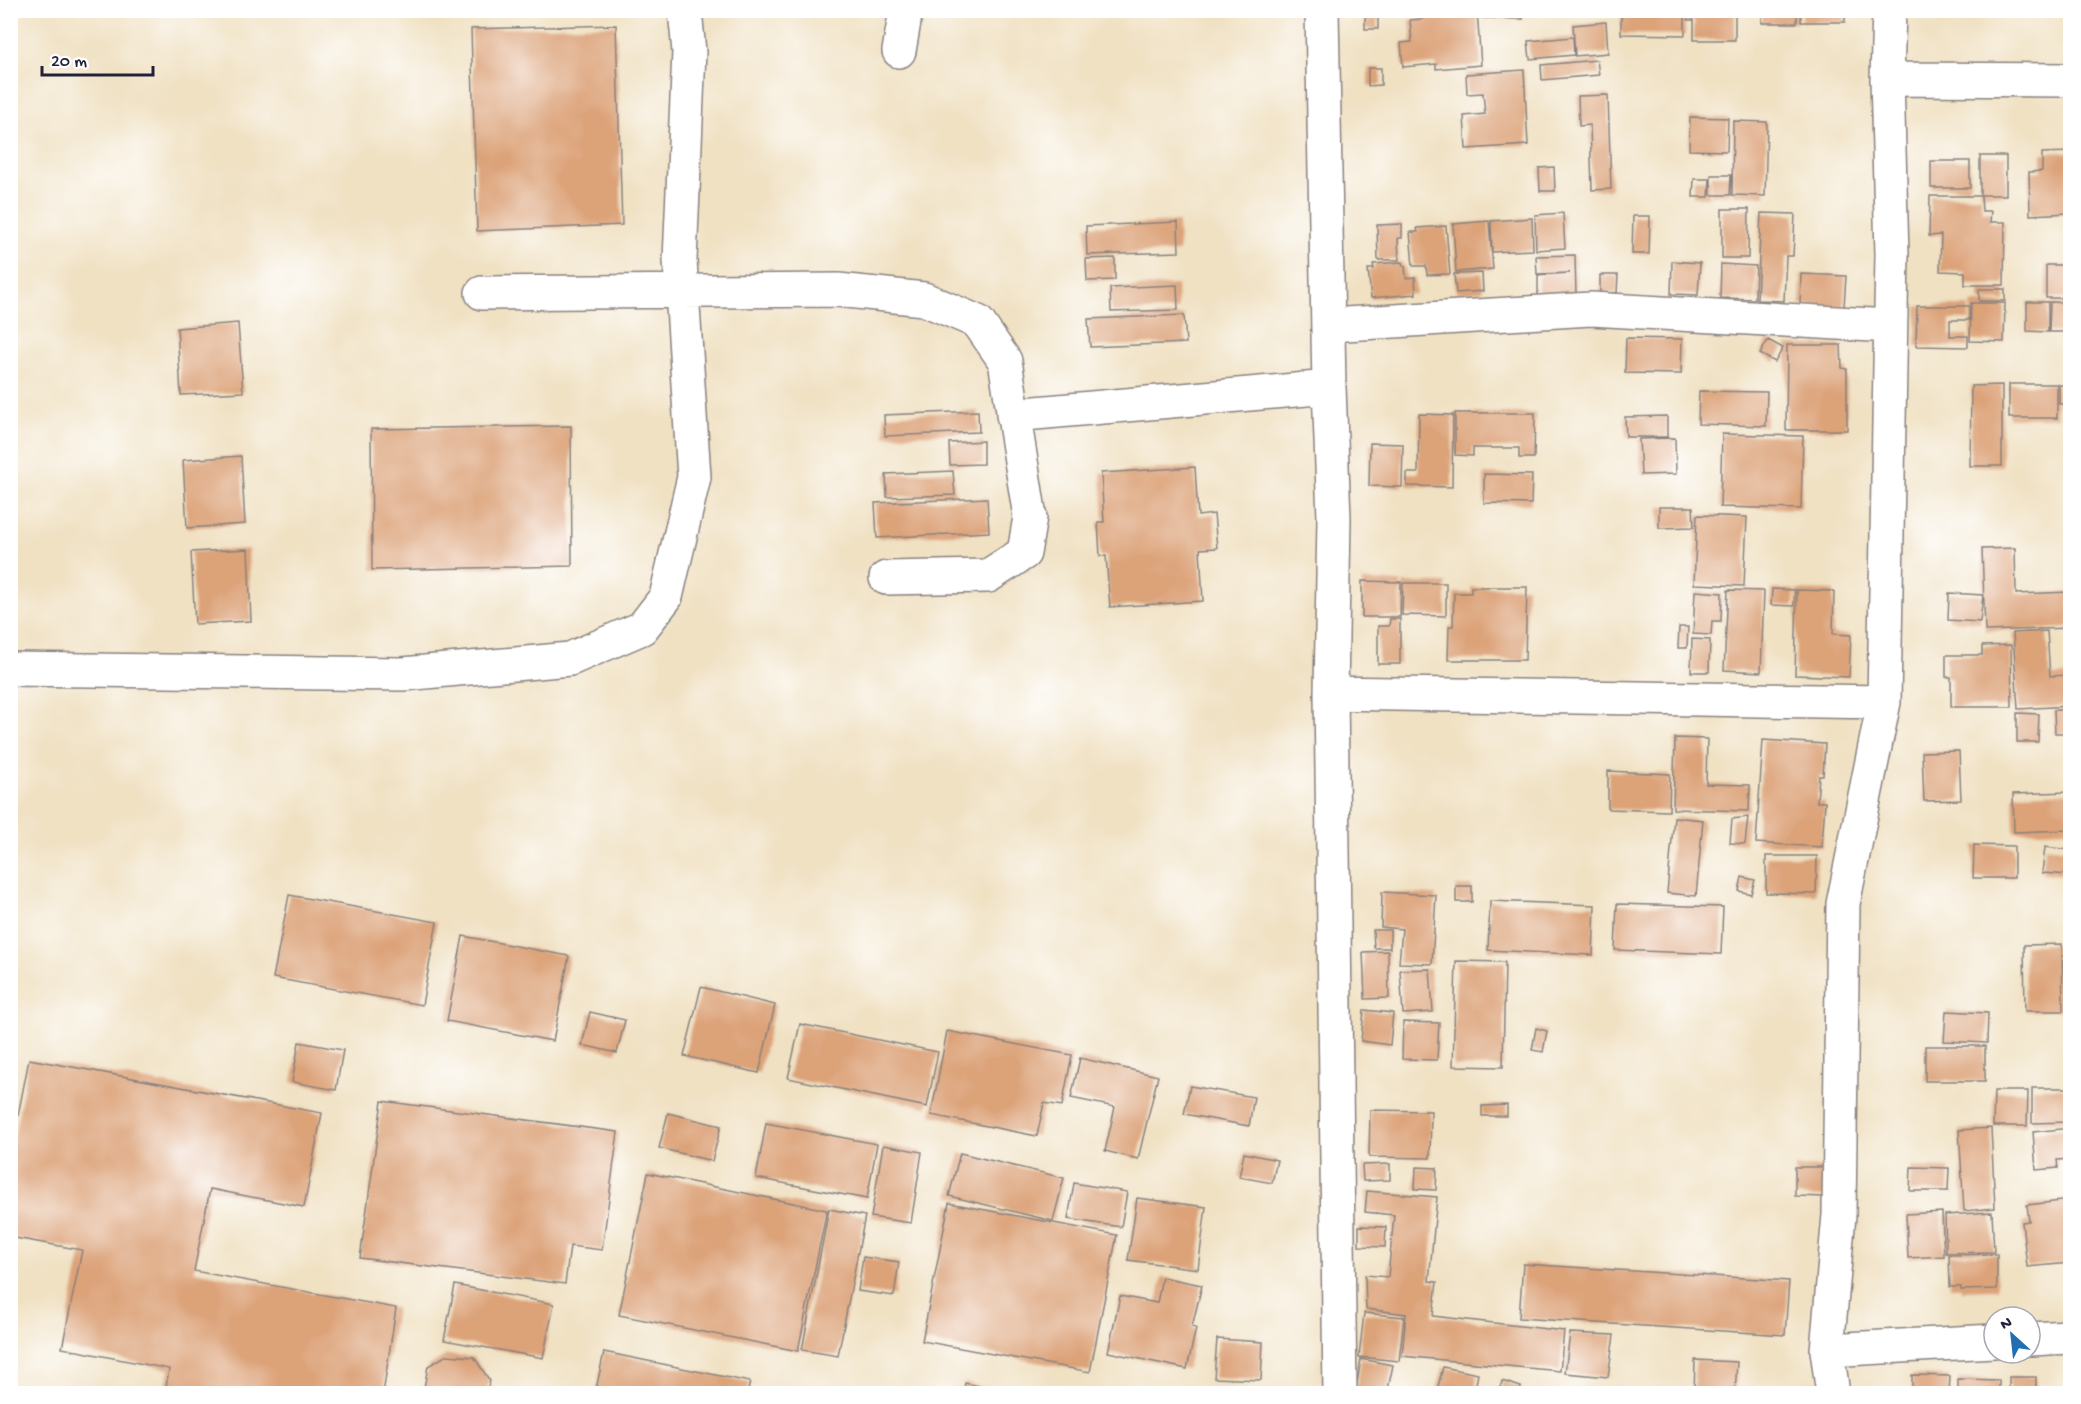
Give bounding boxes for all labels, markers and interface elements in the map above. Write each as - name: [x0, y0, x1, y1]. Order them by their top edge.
- scale bar: [42, 39, 153, 77]
- text: 20 m: [51, 52, 87, 73]
- north arrow: [1982, 1305, 2042, 1365]
- text: N: [1998, 1314, 2016, 1336]

